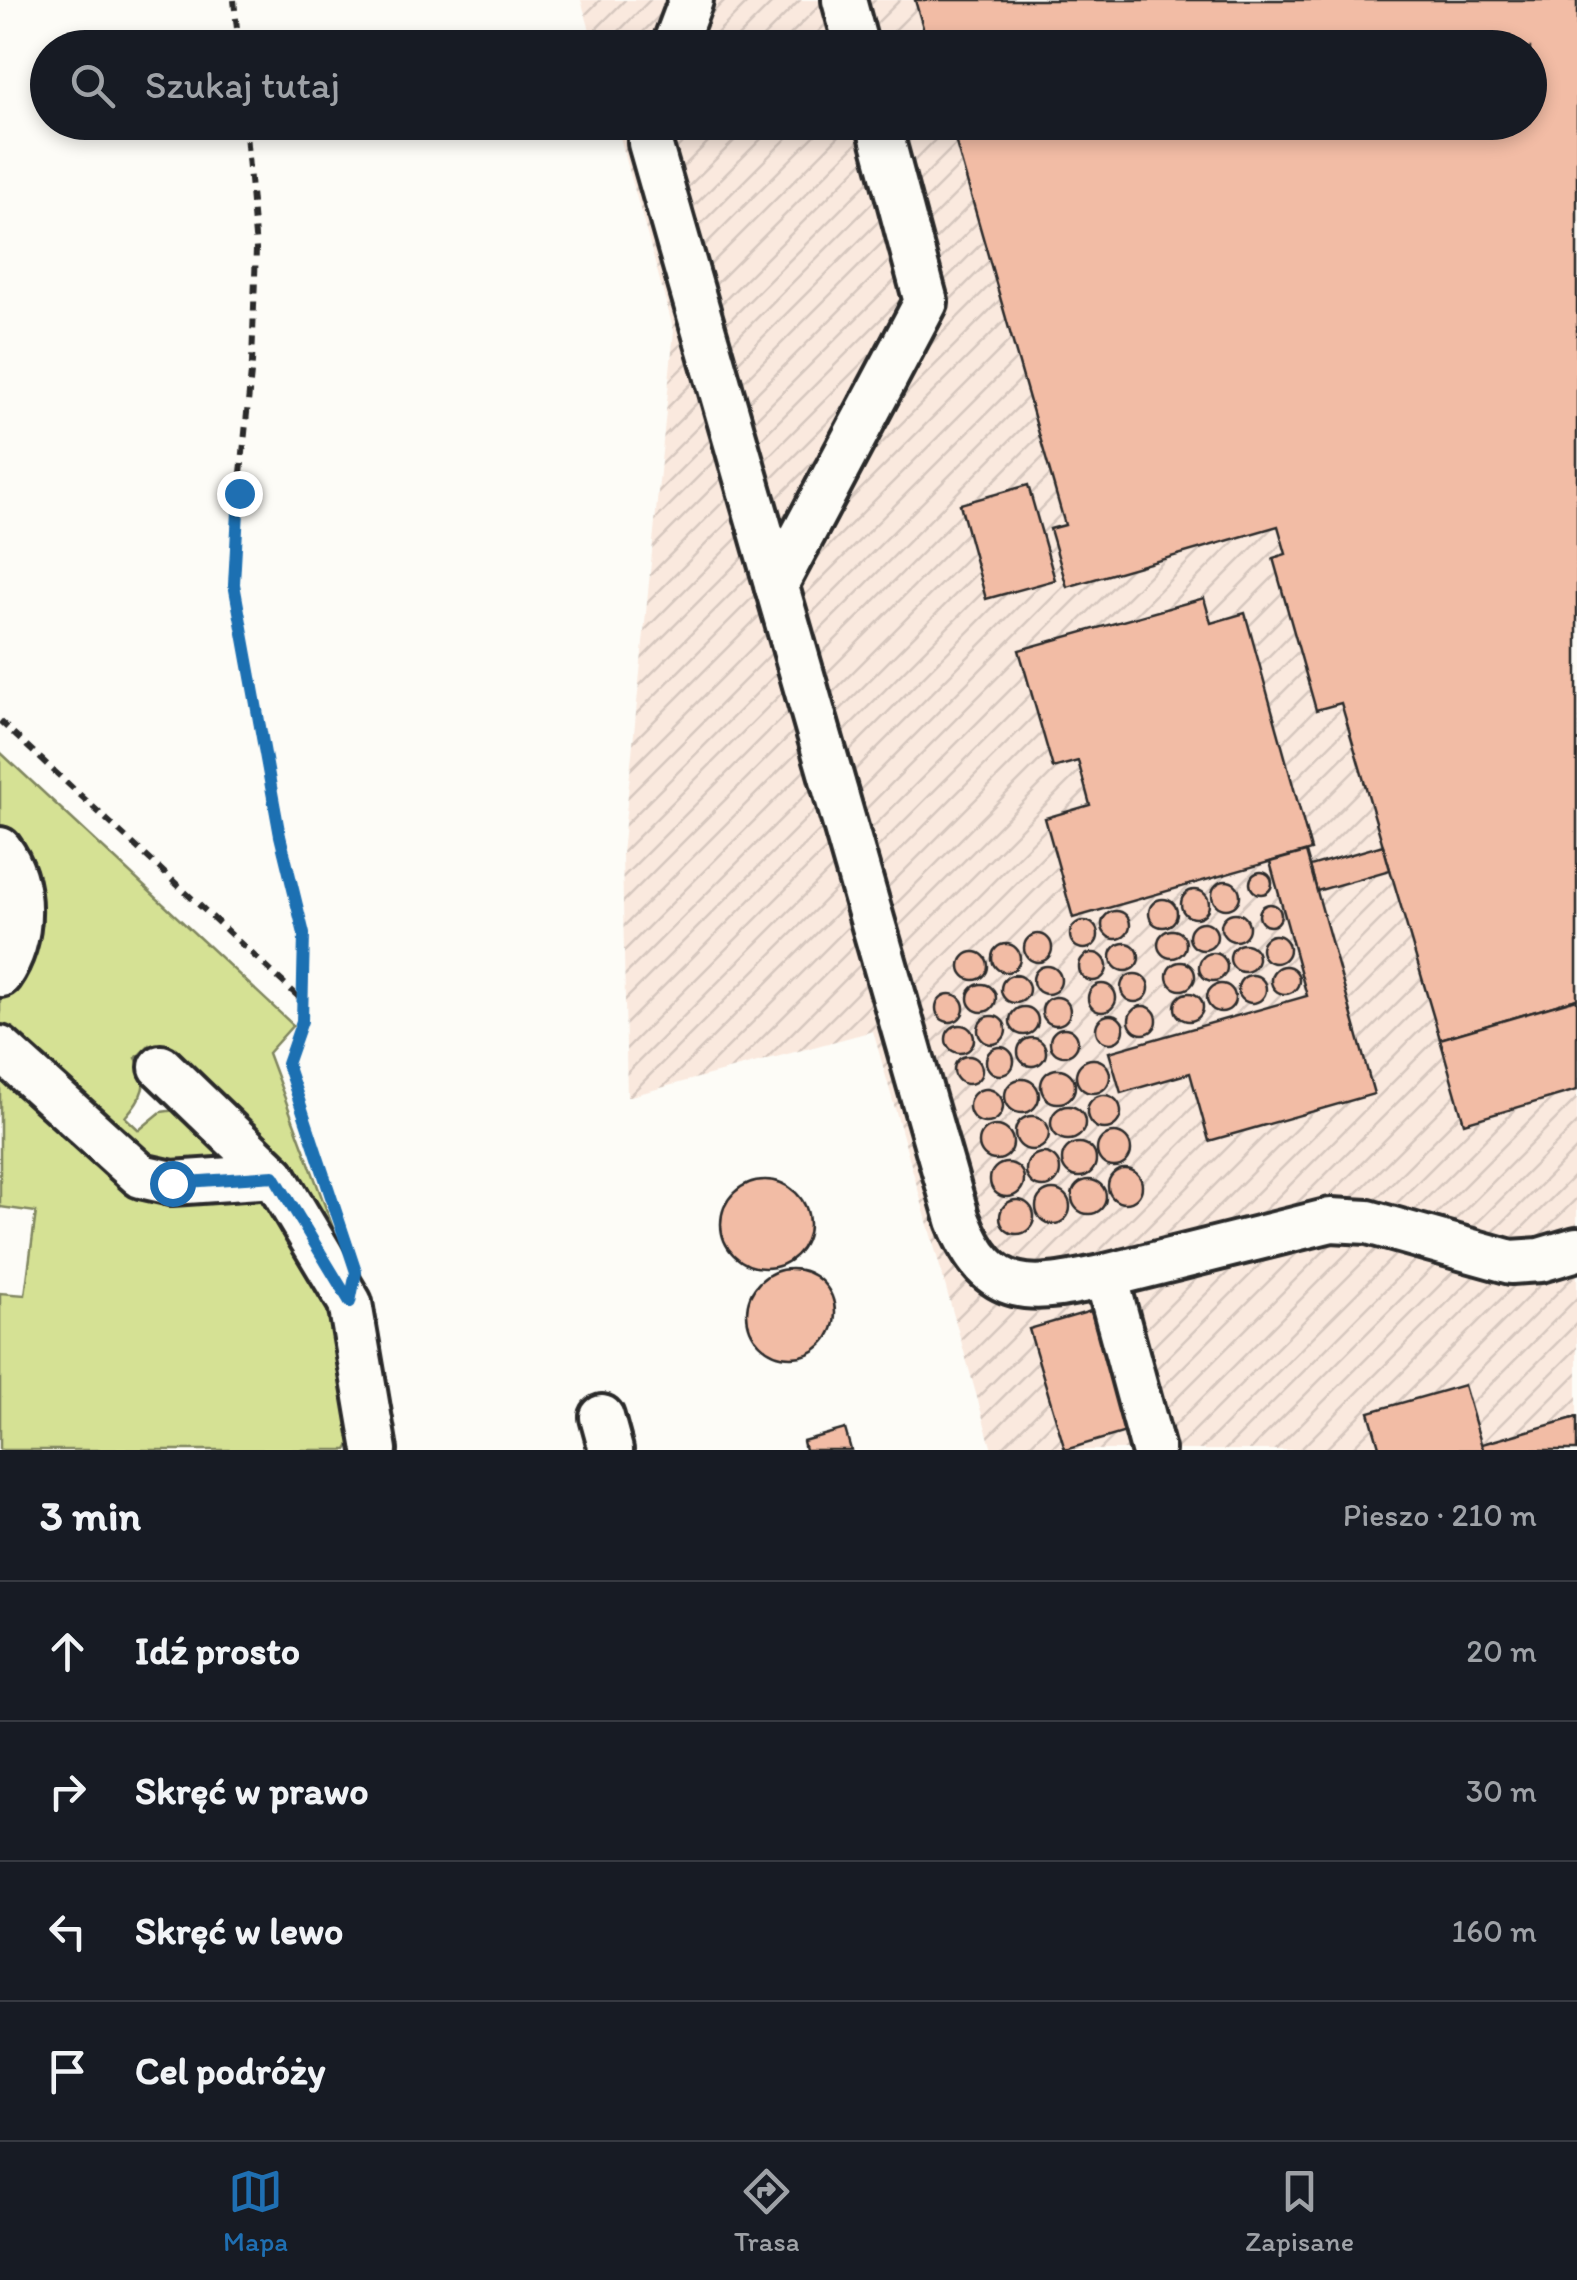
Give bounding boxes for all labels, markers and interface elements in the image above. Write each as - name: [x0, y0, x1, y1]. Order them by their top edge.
- search box: [30, 30, 1547, 140]
- icon: search: [65, 58, 120, 113]
- text: Szukaj tutaj: [145, 62, 340, 108]
- route end: [217, 471, 263, 517]
- route start: [150, 1161, 196, 1207]
- text: 3 min: [40, 1490, 141, 1541]
- text: Pieszo · 210 m: [1343, 1496, 1537, 1534]
- icon: ahead: [40, 1624, 95, 1679]
- text: Idź prosto: [135, 1628, 300, 1674]
- text: 20 m: [1466, 1632, 1537, 1670]
- icon: right: [40, 1764, 95, 1819]
- text: Skręć w prawo: [135, 1768, 369, 1814]
- text: 30 m: [1466, 1772, 1537, 1810]
- icon: left: [40, 1904, 95, 1959]
- text: Skręć w lewo: [135, 1908, 343, 1954]
- text: 160 m: [1451, 1912, 1537, 1950]
- icon: arrive: [40, 2044, 95, 2099]
- text: Cel podróży: [135, 2048, 325, 2094]
- tab: Mapa: [223, 2164, 288, 2258]
- tab: Trasa: [734, 2164, 800, 2258]
- tab: Zapisane: [1245, 2164, 1354, 2258]

